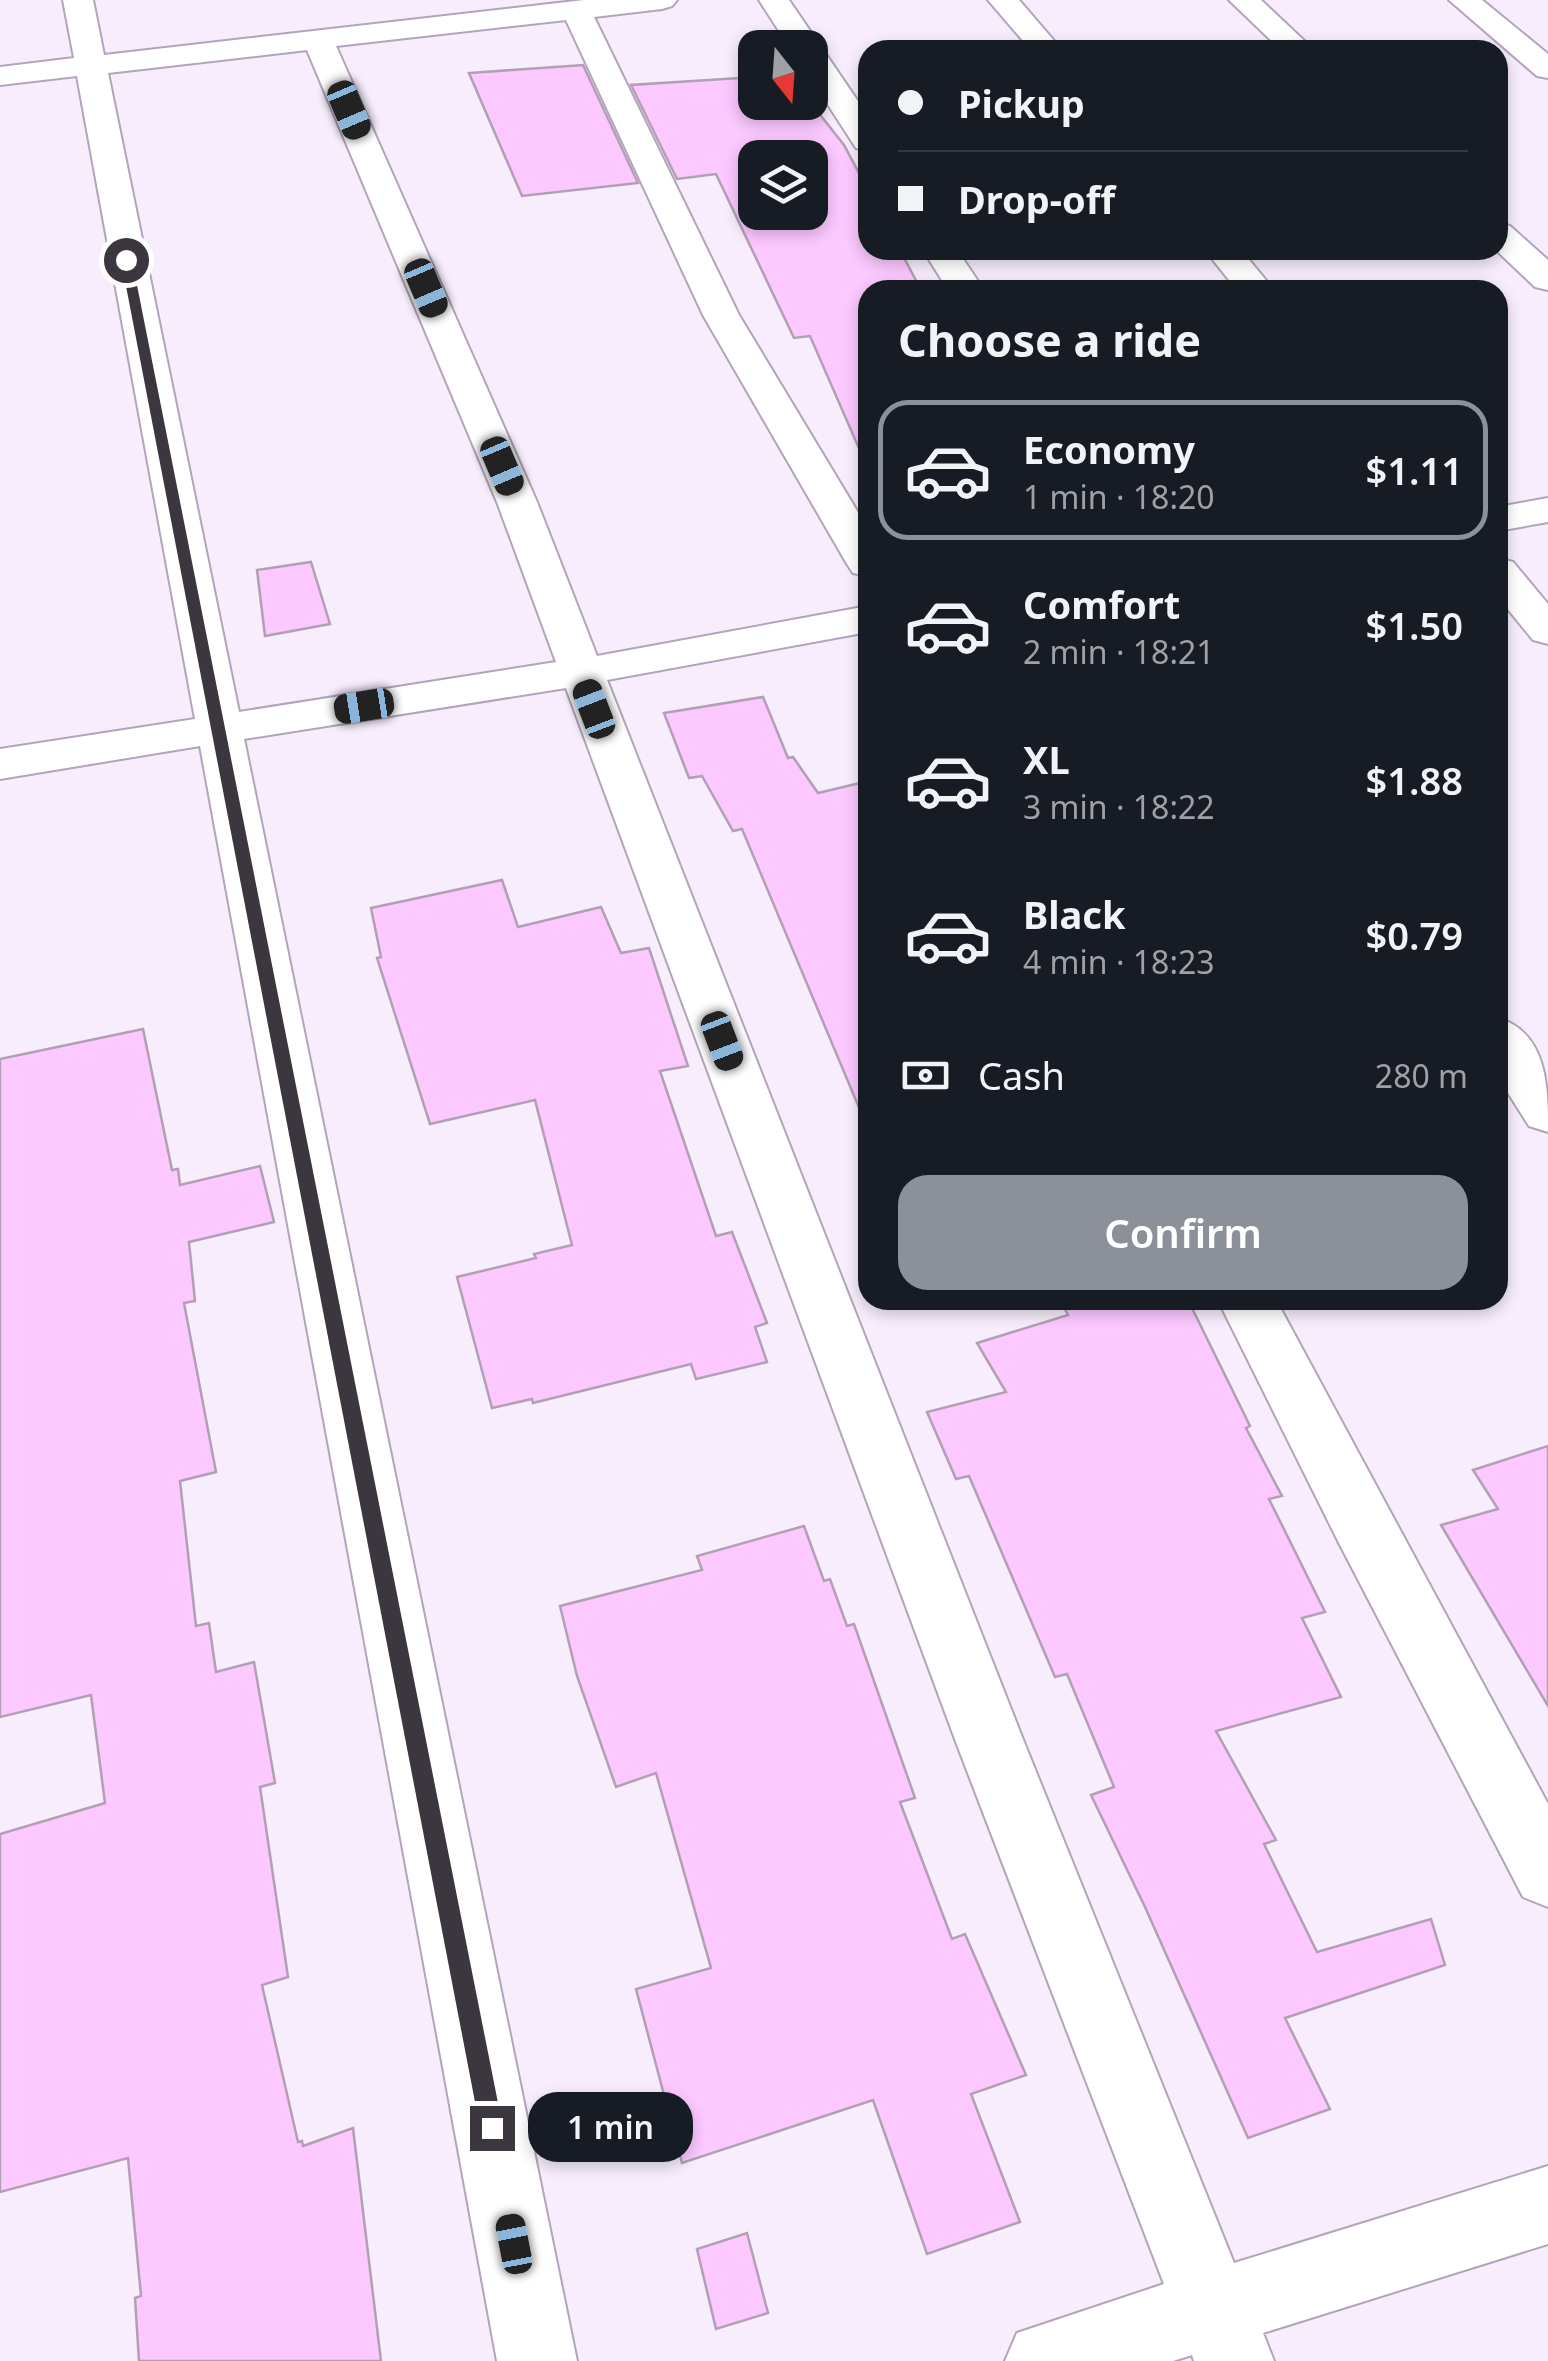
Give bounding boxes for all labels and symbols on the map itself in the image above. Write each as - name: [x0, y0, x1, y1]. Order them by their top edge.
- north arrow: [738, 30, 828, 120]
- car: [323, 77, 375, 143]
- route start: [104, 238, 149, 283]
- car: [400, 255, 452, 321]
- car: [476, 433, 528, 499]
- car: [569, 676, 619, 742]
- car: [332, 686, 396, 726]
- car: [697, 1008, 747, 1074]
- callout: 1 min: [527, 2093, 692, 2163]
- route end: [470, 2106, 515, 2151]
- car: [494, 2212, 534, 2276]

